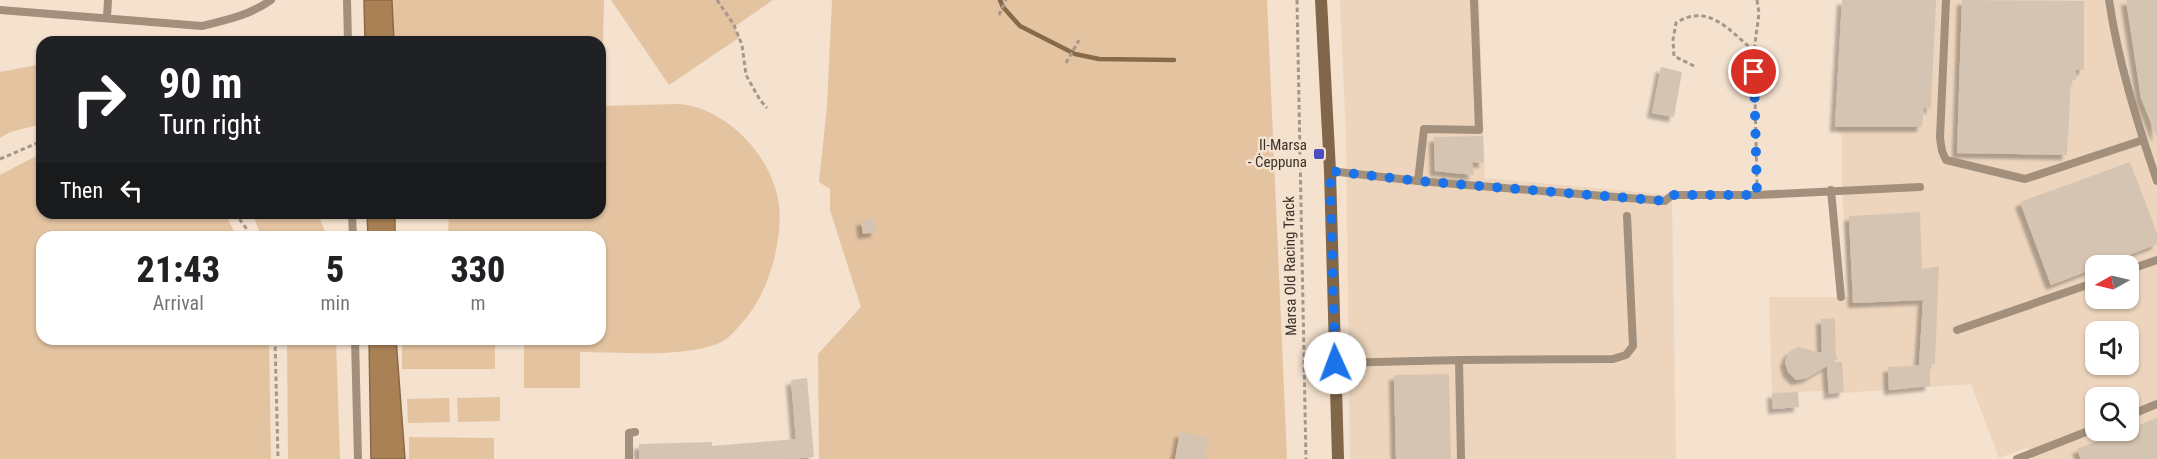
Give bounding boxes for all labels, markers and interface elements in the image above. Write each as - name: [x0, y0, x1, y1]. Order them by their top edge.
- pin: [1728, 46, 1779, 97]
- icon: arrive: [1737, 55, 1770, 88]
- text: 90 m: [159, 59, 242, 108]
- icon: right: [60, 60, 138, 138]
- text: Turn right: [159, 109, 261, 141]
- place label: Il-Marsa - Ċeppuna: [1248, 136, 1307, 171]
- marker: Il-Marsa - Ċeppuna: [1312, 147, 1326, 161]
- icon: left: [115, 174, 148, 207]
- text: Then: [60, 178, 103, 203]
- street label: Marsa Old Racing Track: [1280, 196, 1300, 336]
- text: 21:43: [137, 249, 220, 291]
- text: 5: [326, 249, 344, 291]
- text: 330: [450, 249, 505, 291]
- north arrow: [2085, 255, 2139, 309]
- map controls: [2085, 255, 2139, 441]
- text: Arrival: [153, 291, 204, 315]
- text: min: [321, 291, 350, 315]
- text: m: [470, 291, 485, 315]
- button: sound: [2085, 321, 2139, 375]
- position arrow: [1303, 331, 1367, 395]
- button: search: [2085, 387, 2139, 441]

